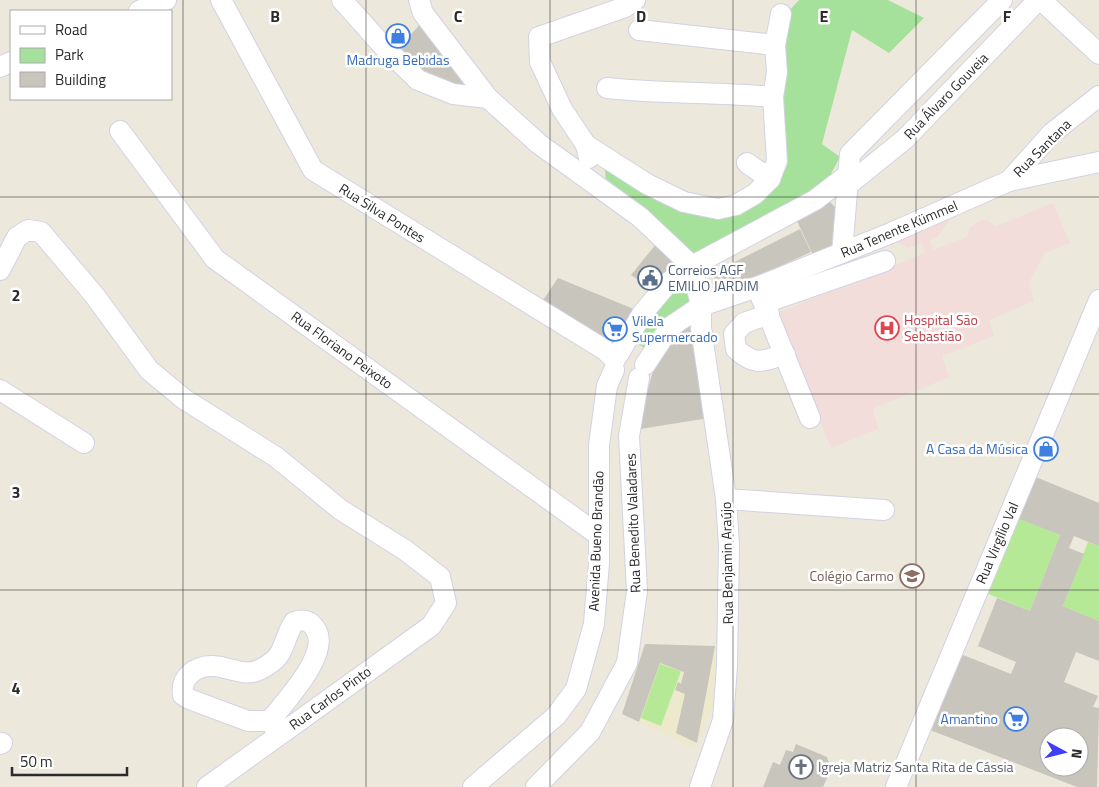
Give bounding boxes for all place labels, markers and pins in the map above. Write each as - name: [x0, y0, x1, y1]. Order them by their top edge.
- shop icon: Madruga Bebidas: [385, 23, 411, 49]
- place label: Madruga Bebidas: [347, 49, 449, 70]
- place label: Correios AGF EMILIO JARDIM: [668, 259, 759, 296]
- public building icon: Correios AGF EMILIO JARDIM: [637, 265, 663, 291]
- place label: Hospital São Sebastião: [904, 309, 978, 346]
- place label: Vilela Supermercado: [632, 310, 718, 347]
- hospital icon: Hospital São Sebastião: [874, 315, 900, 341]
- supermarket icon: Vilela Supermercado: [602, 316, 628, 342]
- shop icon: A Casa da Música: [1033, 436, 1059, 462]
- place label: A Casa da Música: [926, 438, 1028, 459]
- school or university icon: Colégio Carmo: [899, 563, 925, 589]
- place label: Colégio Carmo: [810, 565, 894, 586]
- supermarket icon: Amantino: [1003, 706, 1029, 732]
- place label: Amantino: [941, 708, 998, 729]
- church icon: Igreja Matriz Santa Rita de Cássia: [788, 754, 814, 780]
- place label: Igreja Matriz Santa Rita de Cássia: [818, 756, 1014, 777]

